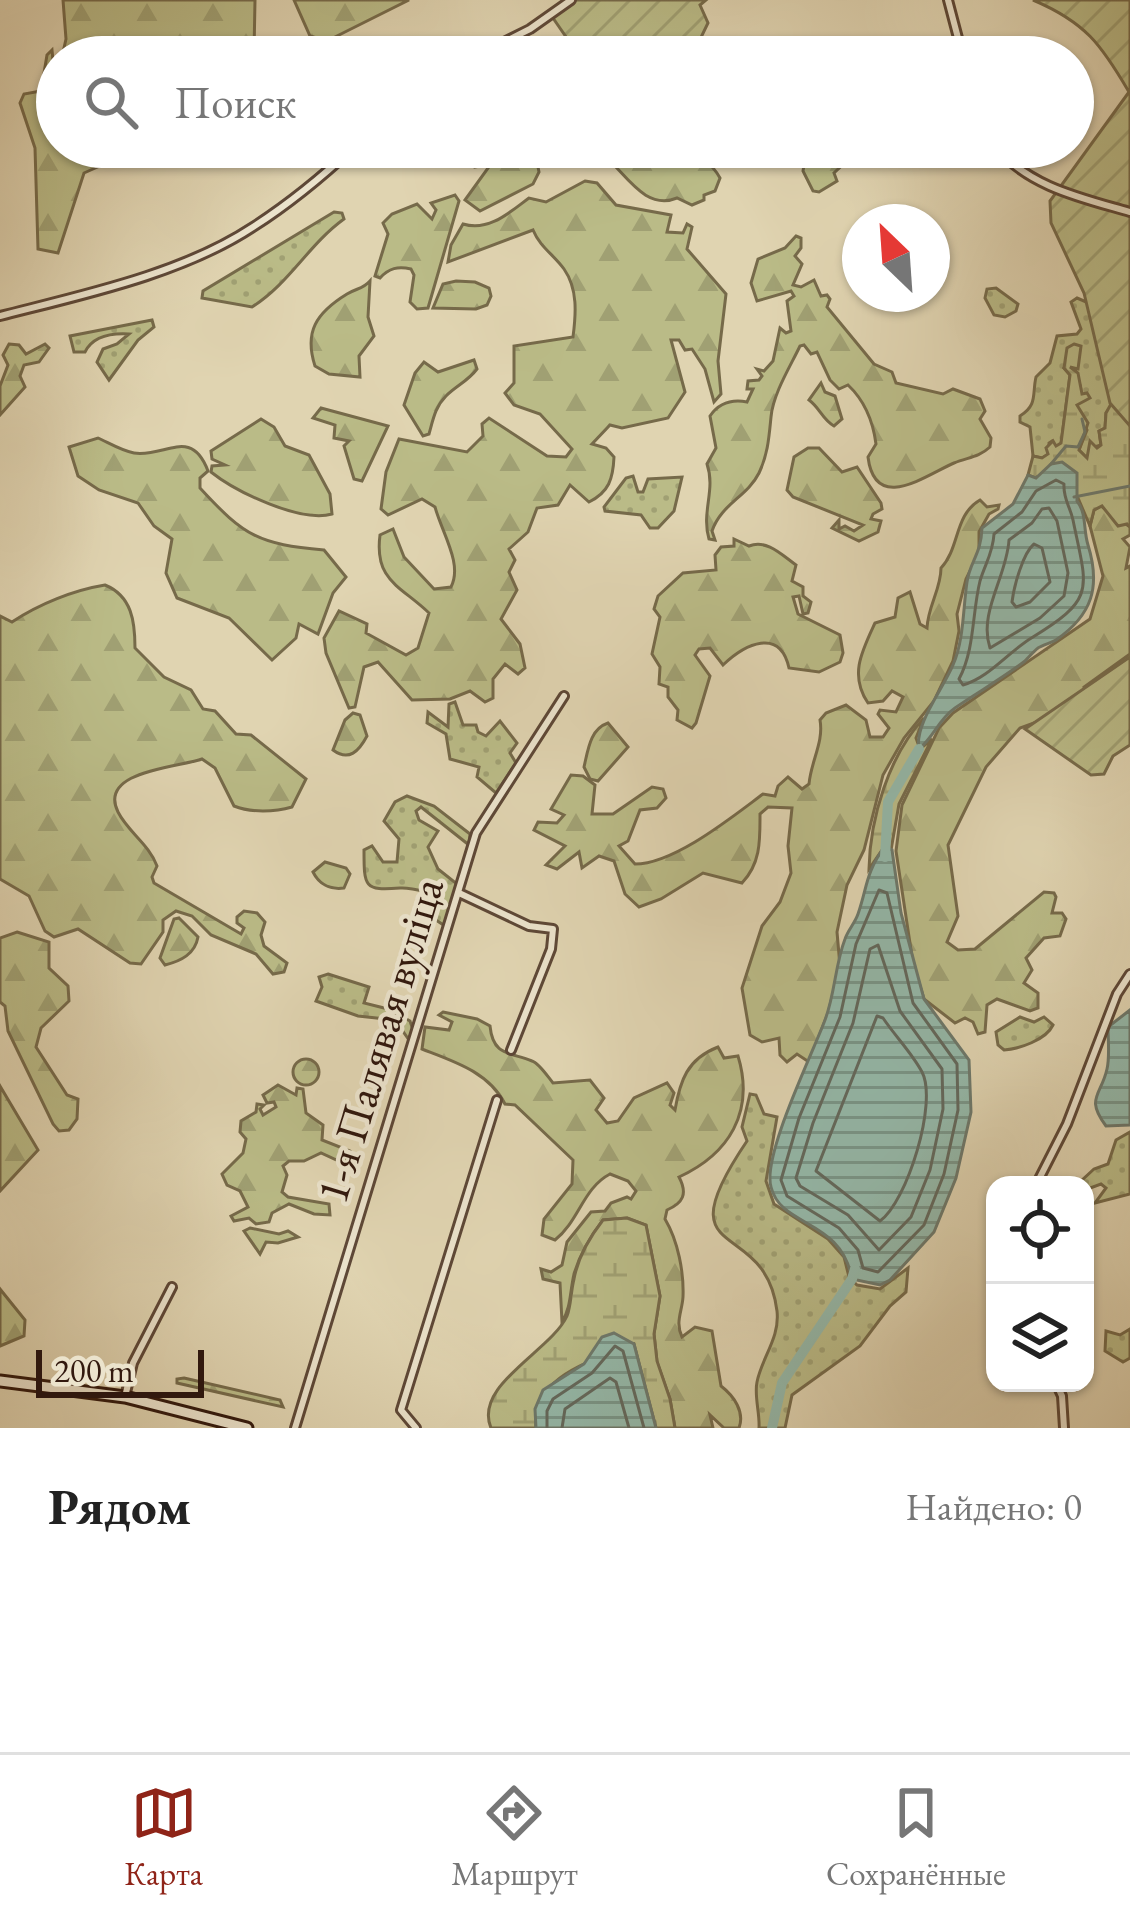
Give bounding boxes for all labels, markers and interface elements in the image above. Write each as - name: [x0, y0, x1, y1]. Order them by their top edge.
- search box: [36, 36, 1094, 168]
- icon: search: [78, 69, 144, 135]
- text: Поиск: [174, 73, 296, 131]
- north arrow: [842, 204, 950, 312]
- street label: 1-я Палявая вуліца: [302, 870, 456, 1210]
- map controls: [986, 1176, 1094, 1392]
- button: locate: [986, 1176, 1094, 1284]
- button: layers: [986, 1284, 1094, 1392]
- scale bar: [36, 1344, 204, 1397]
- text: 200 m: [54, 1349, 134, 1392]
- text: Рядом: [48, 1473, 191, 1539]
- text: Найдено: 0: [905, 1481, 1082, 1532]
- tab: Карта: [124, 1780, 203, 1895]
- tab: Маршрут: [451, 1780, 578, 1895]
- tab: Сохранённые: [826, 1780, 1006, 1895]

